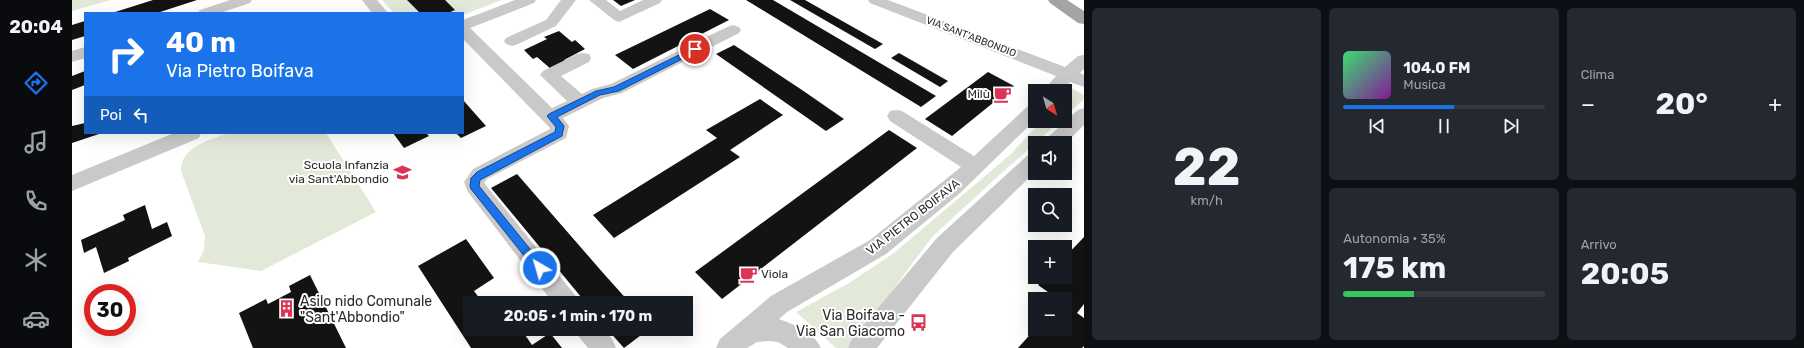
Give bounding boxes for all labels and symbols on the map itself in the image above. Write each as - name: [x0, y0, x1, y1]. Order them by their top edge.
- street label: VIA SANT'ABBONDIO: [924, 14, 1018, 60]
- pin: [678, 32, 712, 66]
- cafe icon: Milù: [993, 84, 1013, 104]
- north arrow: [1028, 84, 1072, 128]
- place label: Milù: [967, 87, 990, 101]
- place label: Scuola Infanzia via Sant'Abbondio: [289, 158, 389, 186]
- school or university icon: Scuola Infanzia via Sant'Abbondio: [392, 162, 412, 182]
- street label: VIA PIETRO BOIFAVA: [864, 176, 962, 258]
- position arrow: [519, 247, 561, 289]
- cafe icon: Viola: [738, 264, 758, 284]
- place label: Viola: [761, 267, 788, 281]
- speed limit sign: 30: [84, 284, 136, 336]
- place label: Asilo nido Comunale "Sant'Abbondio": [300, 293, 432, 326]
- building icon: Asilo nido Comunale "Sant'Abbondio": [277, 299, 297, 319]
- place label: Via Boifava - Via San Giacomo: [796, 307, 905, 340]
- bus stop icon: Via Boifava - Via San Giacomo: [908, 313, 928, 333]

